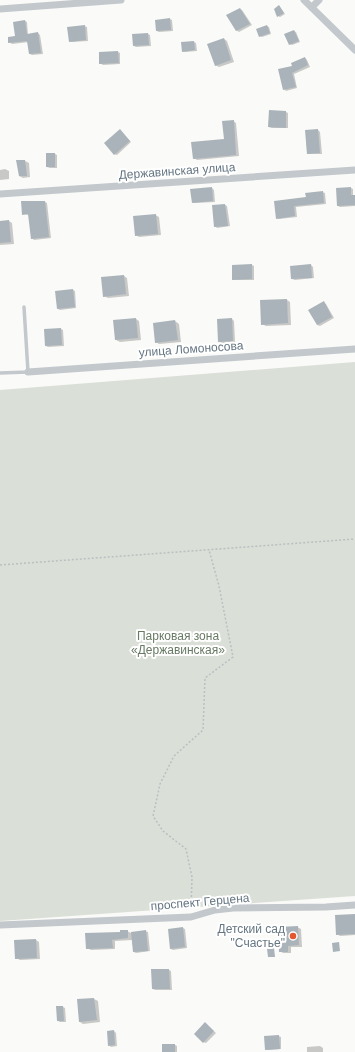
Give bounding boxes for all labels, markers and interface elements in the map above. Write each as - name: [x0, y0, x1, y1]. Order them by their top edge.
- street label: Державинская улица: [118, 160, 236, 182]
- street label: улица Ломоносова: [138, 338, 244, 360]
- park label: Парковая зона «Державинская»: [131, 629, 225, 657]
- street label: проспект Герцена: [150, 891, 250, 913]
- place label: Детский сад "Счастье": [218, 922, 285, 950]
- marker: Детский сад "Счастье": [288, 931, 298, 941]

